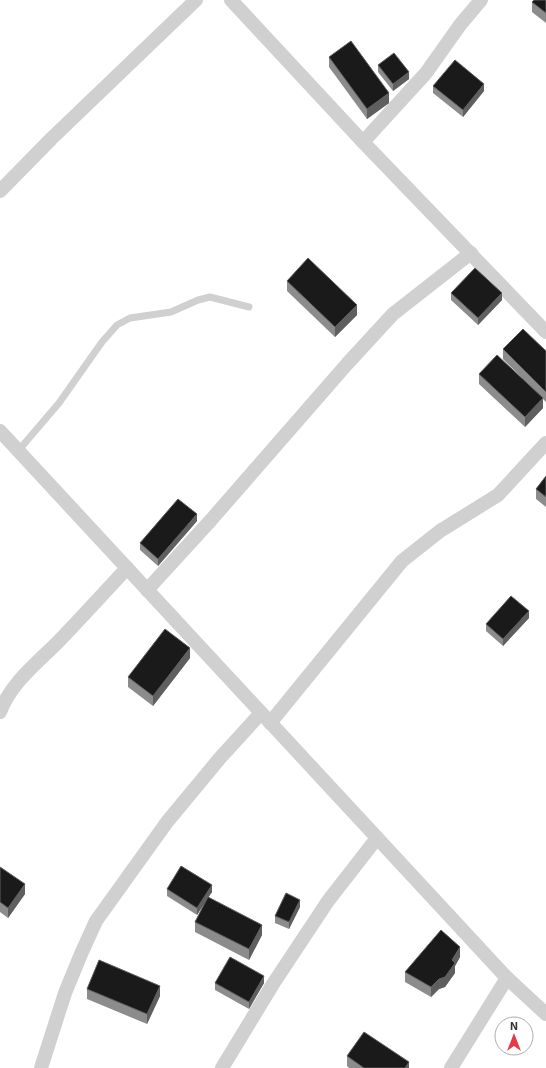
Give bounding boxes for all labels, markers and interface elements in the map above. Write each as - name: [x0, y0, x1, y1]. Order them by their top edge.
- north arrow: [494, 1016, 534, 1056]
- text: N: [510, 1019, 518, 1032]

